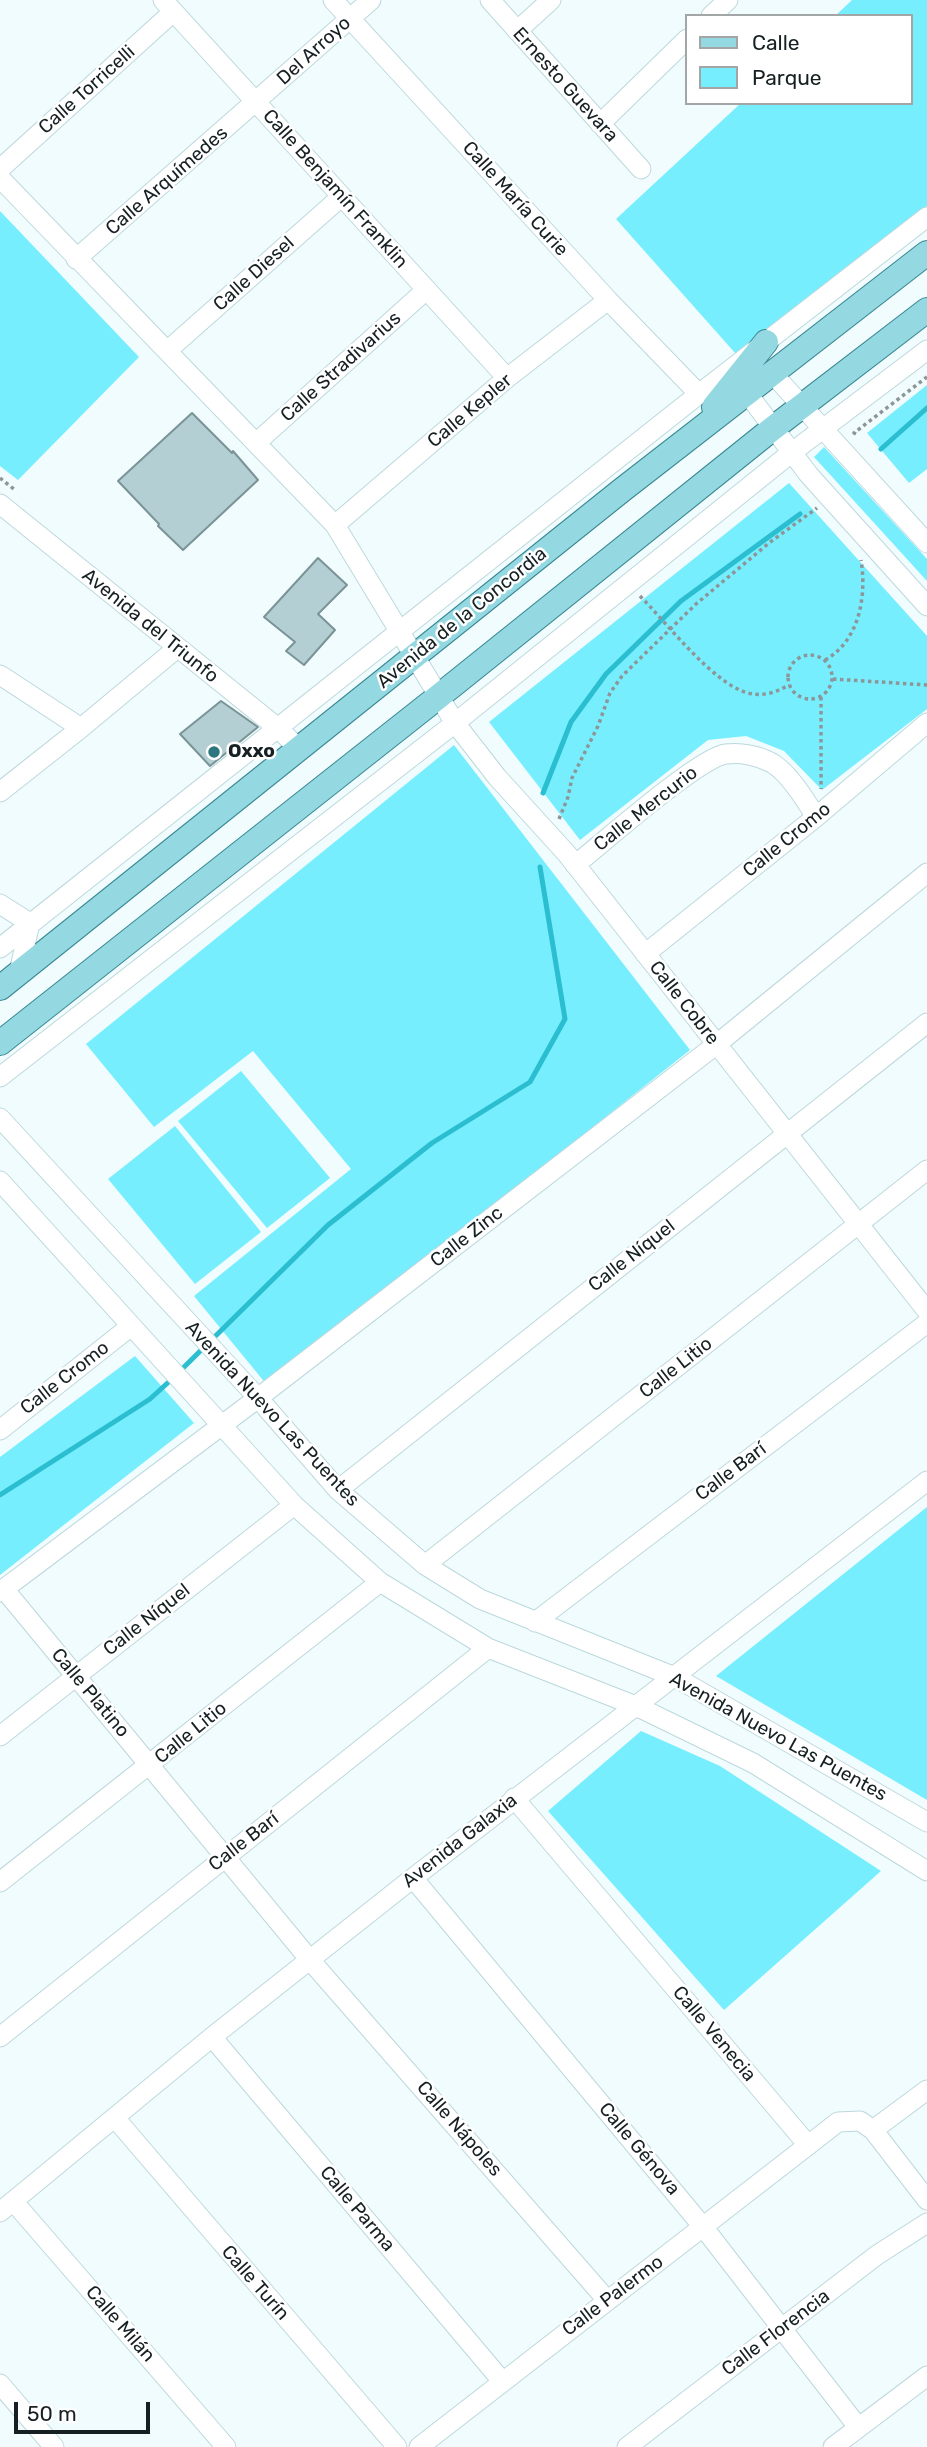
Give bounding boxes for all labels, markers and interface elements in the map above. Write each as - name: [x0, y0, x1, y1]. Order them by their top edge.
- street label: Del Arroyo: [272, 12, 356, 90]
- legend: [685, 14, 913, 105]
- street label: Ernesto Guevara: [508, 23, 622, 147]
- text: Calle: [752, 30, 800, 55]
- street label: Calle Torricelli: [34, 41, 140, 139]
- text: Parque: [752, 65, 822, 90]
- street label: Calle Benjamín Franklin: [258, 105, 412, 273]
- street label: Calle Arquímedes: [101, 122, 233, 240]
- street label: Calle María Curie: [457, 137, 573, 261]
- street label: Calle Diesel: [209, 232, 299, 316]
- street label: Calle Stradivarius: [276, 307, 406, 427]
- street label: Calle Kepler: [423, 369, 517, 453]
- street label: Avenida de la Concordia: [373, 543, 551, 693]
- street label: Avenida del Triunfo: [77, 564, 223, 688]
- place label: Oxxo: [228, 741, 275, 763]
- marker: Oxxo: [206, 744, 222, 760]
- street label: Calle Mercurio: [590, 762, 702, 856]
- street label: Calle Cromo: [739, 798, 835, 882]
- street label: Calle Cobre: [644, 956, 724, 1050]
- street label: Calle Zinc: [426, 1202, 508, 1272]
- street label: Calle Níquel: [584, 1215, 680, 1297]
- street label: Avenida Nuevo Las Puentes: [180, 1317, 364, 1511]
- street label: Calle Litio: [635, 1333, 717, 1403]
- street label: Calle Cromo: [16, 1336, 114, 1420]
- street label: Calle Barí: [691, 1438, 771, 1506]
- street label: Calle Níquel: [99, 1579, 195, 1661]
- street label: Calle Platino: [46, 1644, 134, 1742]
- street label: Avenida Nuevo Las Puentes: [665, 1668, 891, 1806]
- street label: Calle Litio: [150, 1697, 232, 1769]
- street label: Avenida Galaxia: [398, 1789, 522, 1893]
- street label: Calle Barí: [204, 1808, 284, 1876]
- street label: Calle Venecia: [668, 1982, 760, 2086]
- street label: Calle Nápoles: [412, 2077, 506, 2181]
- street label: Calle Génova: [594, 2098, 684, 2200]
- street label: Calle Parma: [315, 2162, 399, 2256]
- street label: Calle Turín: [216, 2241, 294, 2325]
- street label: Calle Palermo: [558, 2251, 668, 2341]
- street label: Calle Milán: [81, 2281, 159, 2367]
- street label: Calle Florencia: [718, 2285, 834, 2381]
- scale bar: [18, 2388, 154, 2432]
- text: 50 m: [27, 2401, 77, 2426]

